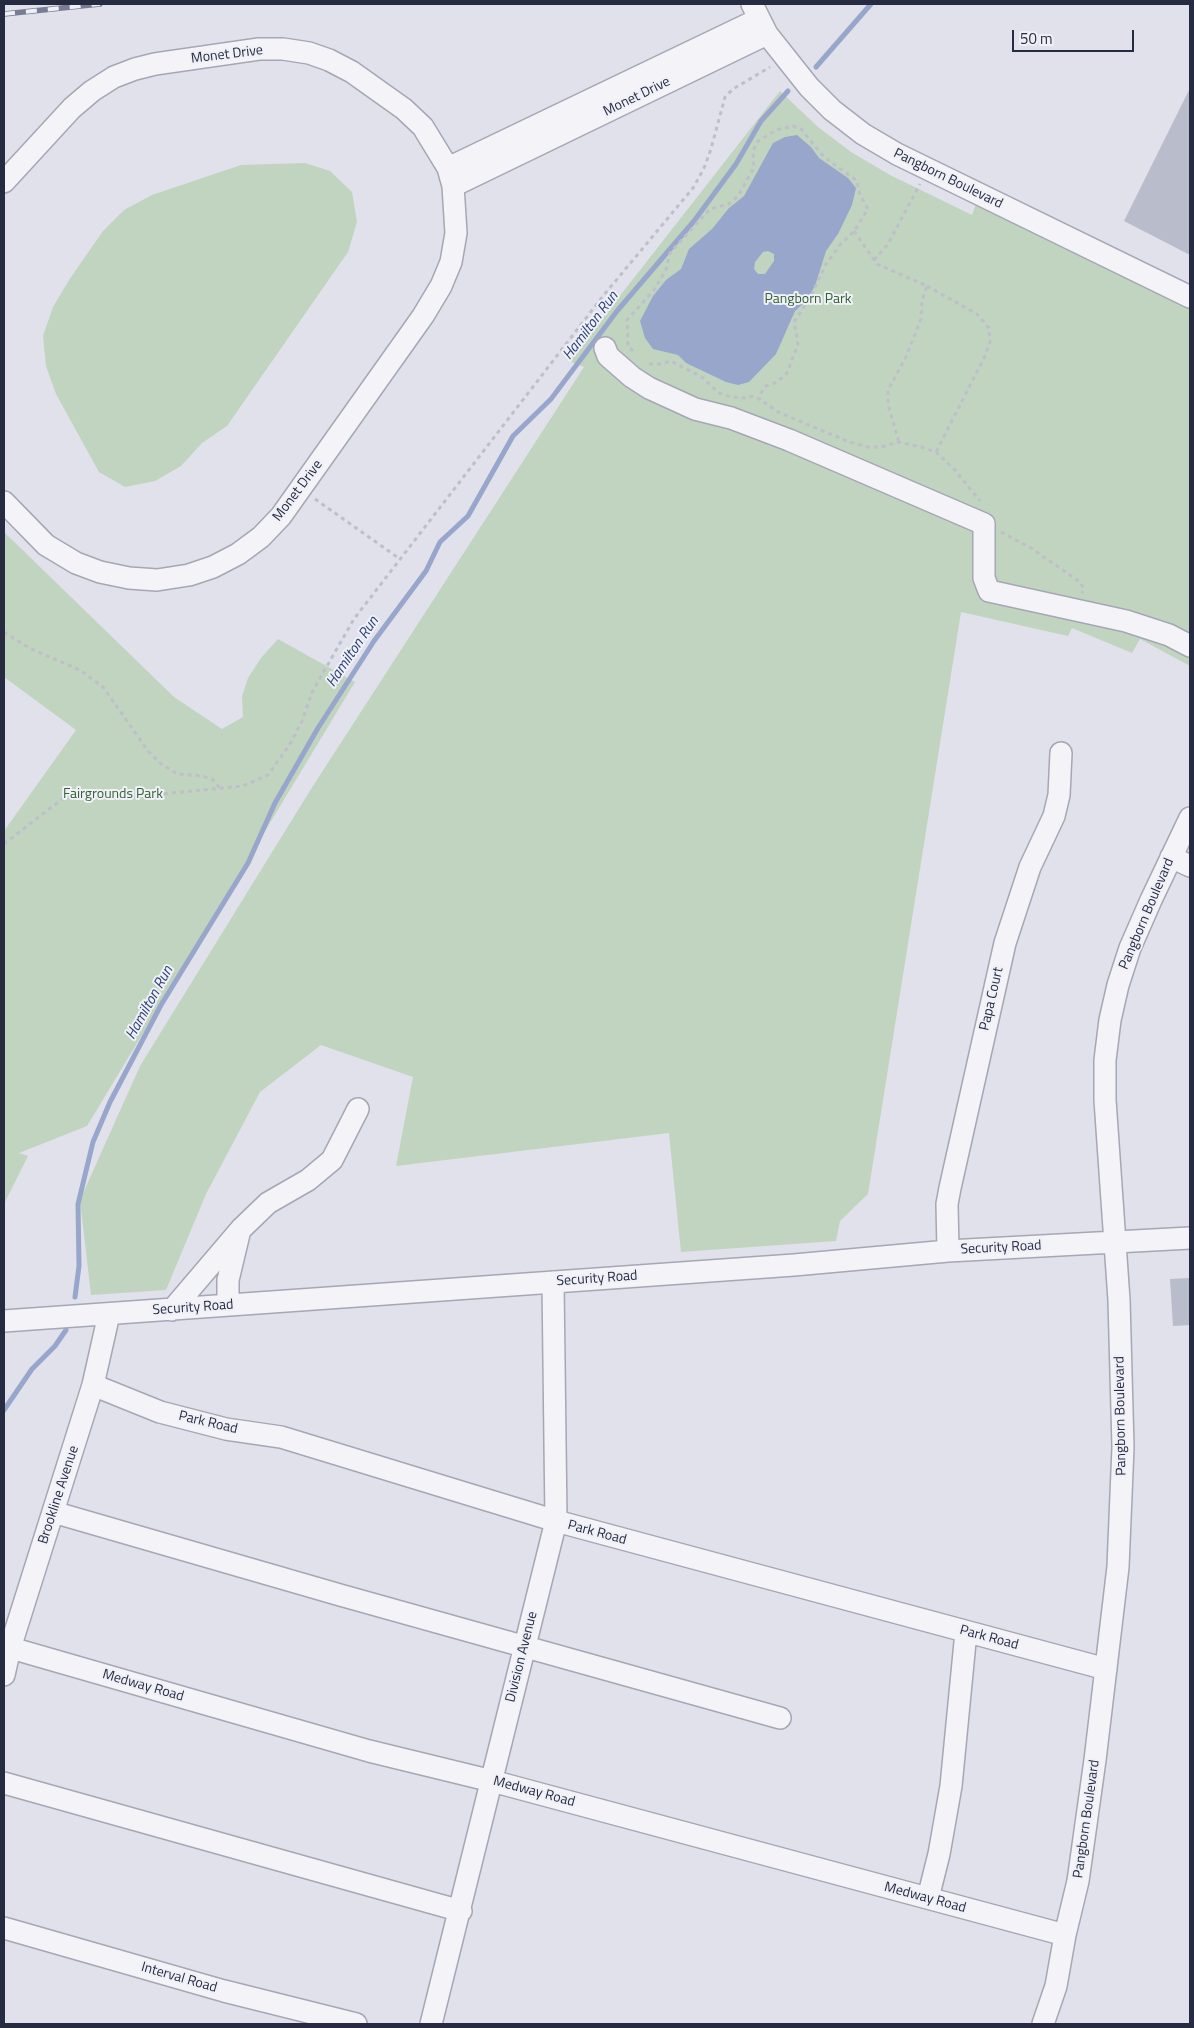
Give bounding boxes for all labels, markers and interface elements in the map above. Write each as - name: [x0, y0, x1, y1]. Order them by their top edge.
- scale bar: [1014, 20, 1136, 52]
- text: 50 m: [1020, 27, 1053, 50]
- street label: Monet Drive: [190, 42, 264, 68]
- street label: Monet Drive: [601, 74, 673, 120]
- street label: Pangborn Boulevard: [891, 145, 1005, 213]
- water label: Hamilton Run: [559, 288, 623, 364]
- park label: Pangborn Park: [765, 292, 851, 308]
- street label: Monet Drive: [270, 457, 326, 525]
- water label: Hamilton Run: [323, 613, 383, 691]
- park label: Fairgrounds Park: [63, 787, 163, 803]
- street label: Pangborn Boulevard: [1116, 856, 1178, 972]
- water label: Hamilton Run: [122, 963, 178, 1043]
- street label: Papa Court: [977, 966, 1007, 1032]
- street label: Security Road: [960, 1237, 1042, 1259]
- street label: Security Road: [556, 1268, 638, 1290]
- street label: Security Road: [152, 1297, 234, 1319]
- street label: Pangborn Boulevard: [1112, 1356, 1130, 1476]
- street label: Park Road: [177, 1408, 239, 1438]
- street label: Brookline Avenue: [35, 1444, 83, 1546]
- street label: Park Road: [566, 1517, 628, 1549]
- street label: Division Avenue: [503, 1610, 541, 1704]
- street label: Park Road: [958, 1622, 1020, 1654]
- street label: Medway Road: [100, 1666, 186, 1706]
- street label: Pangborn Boulevard: [1070, 1759, 1104, 1879]
- street label: Medway Road: [491, 1773, 577, 1811]
- street label: Medway Road: [882, 1879, 968, 1917]
- street label: Interval Road: [139, 1959, 219, 1997]

